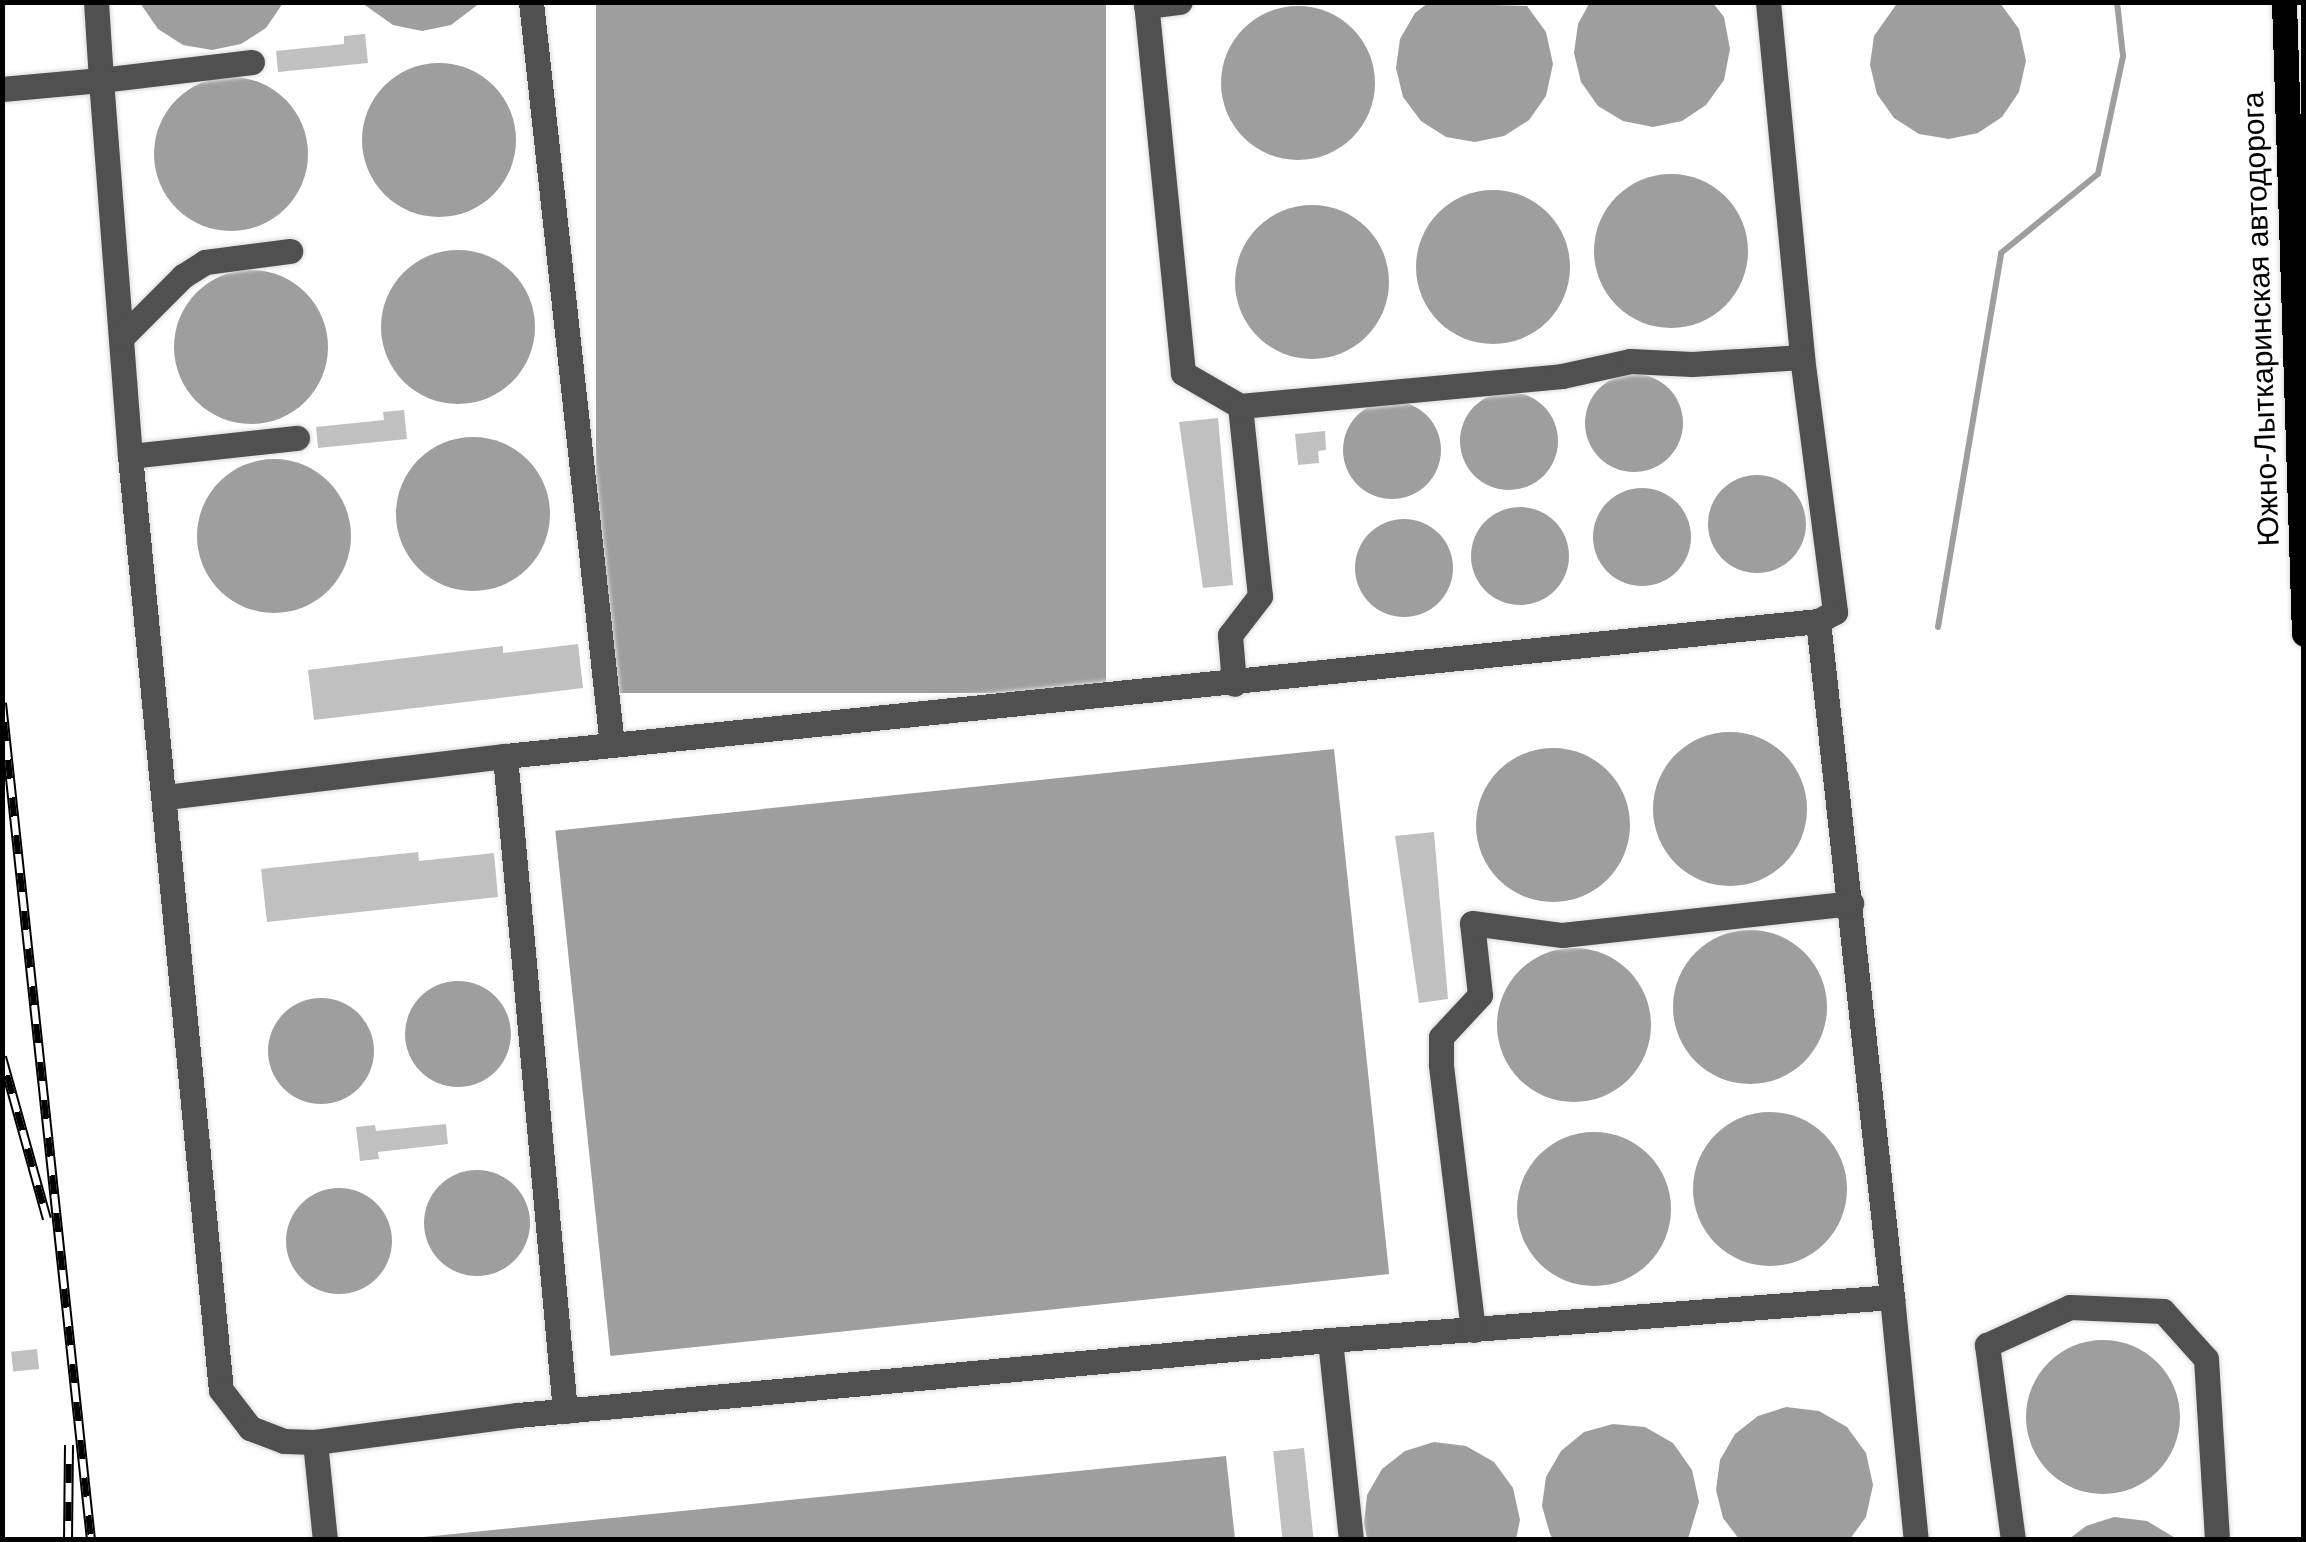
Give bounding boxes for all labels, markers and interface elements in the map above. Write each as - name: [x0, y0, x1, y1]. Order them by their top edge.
- street label: Южно-Лыткаринская автодорога: [2235, 91, 2287, 547]

